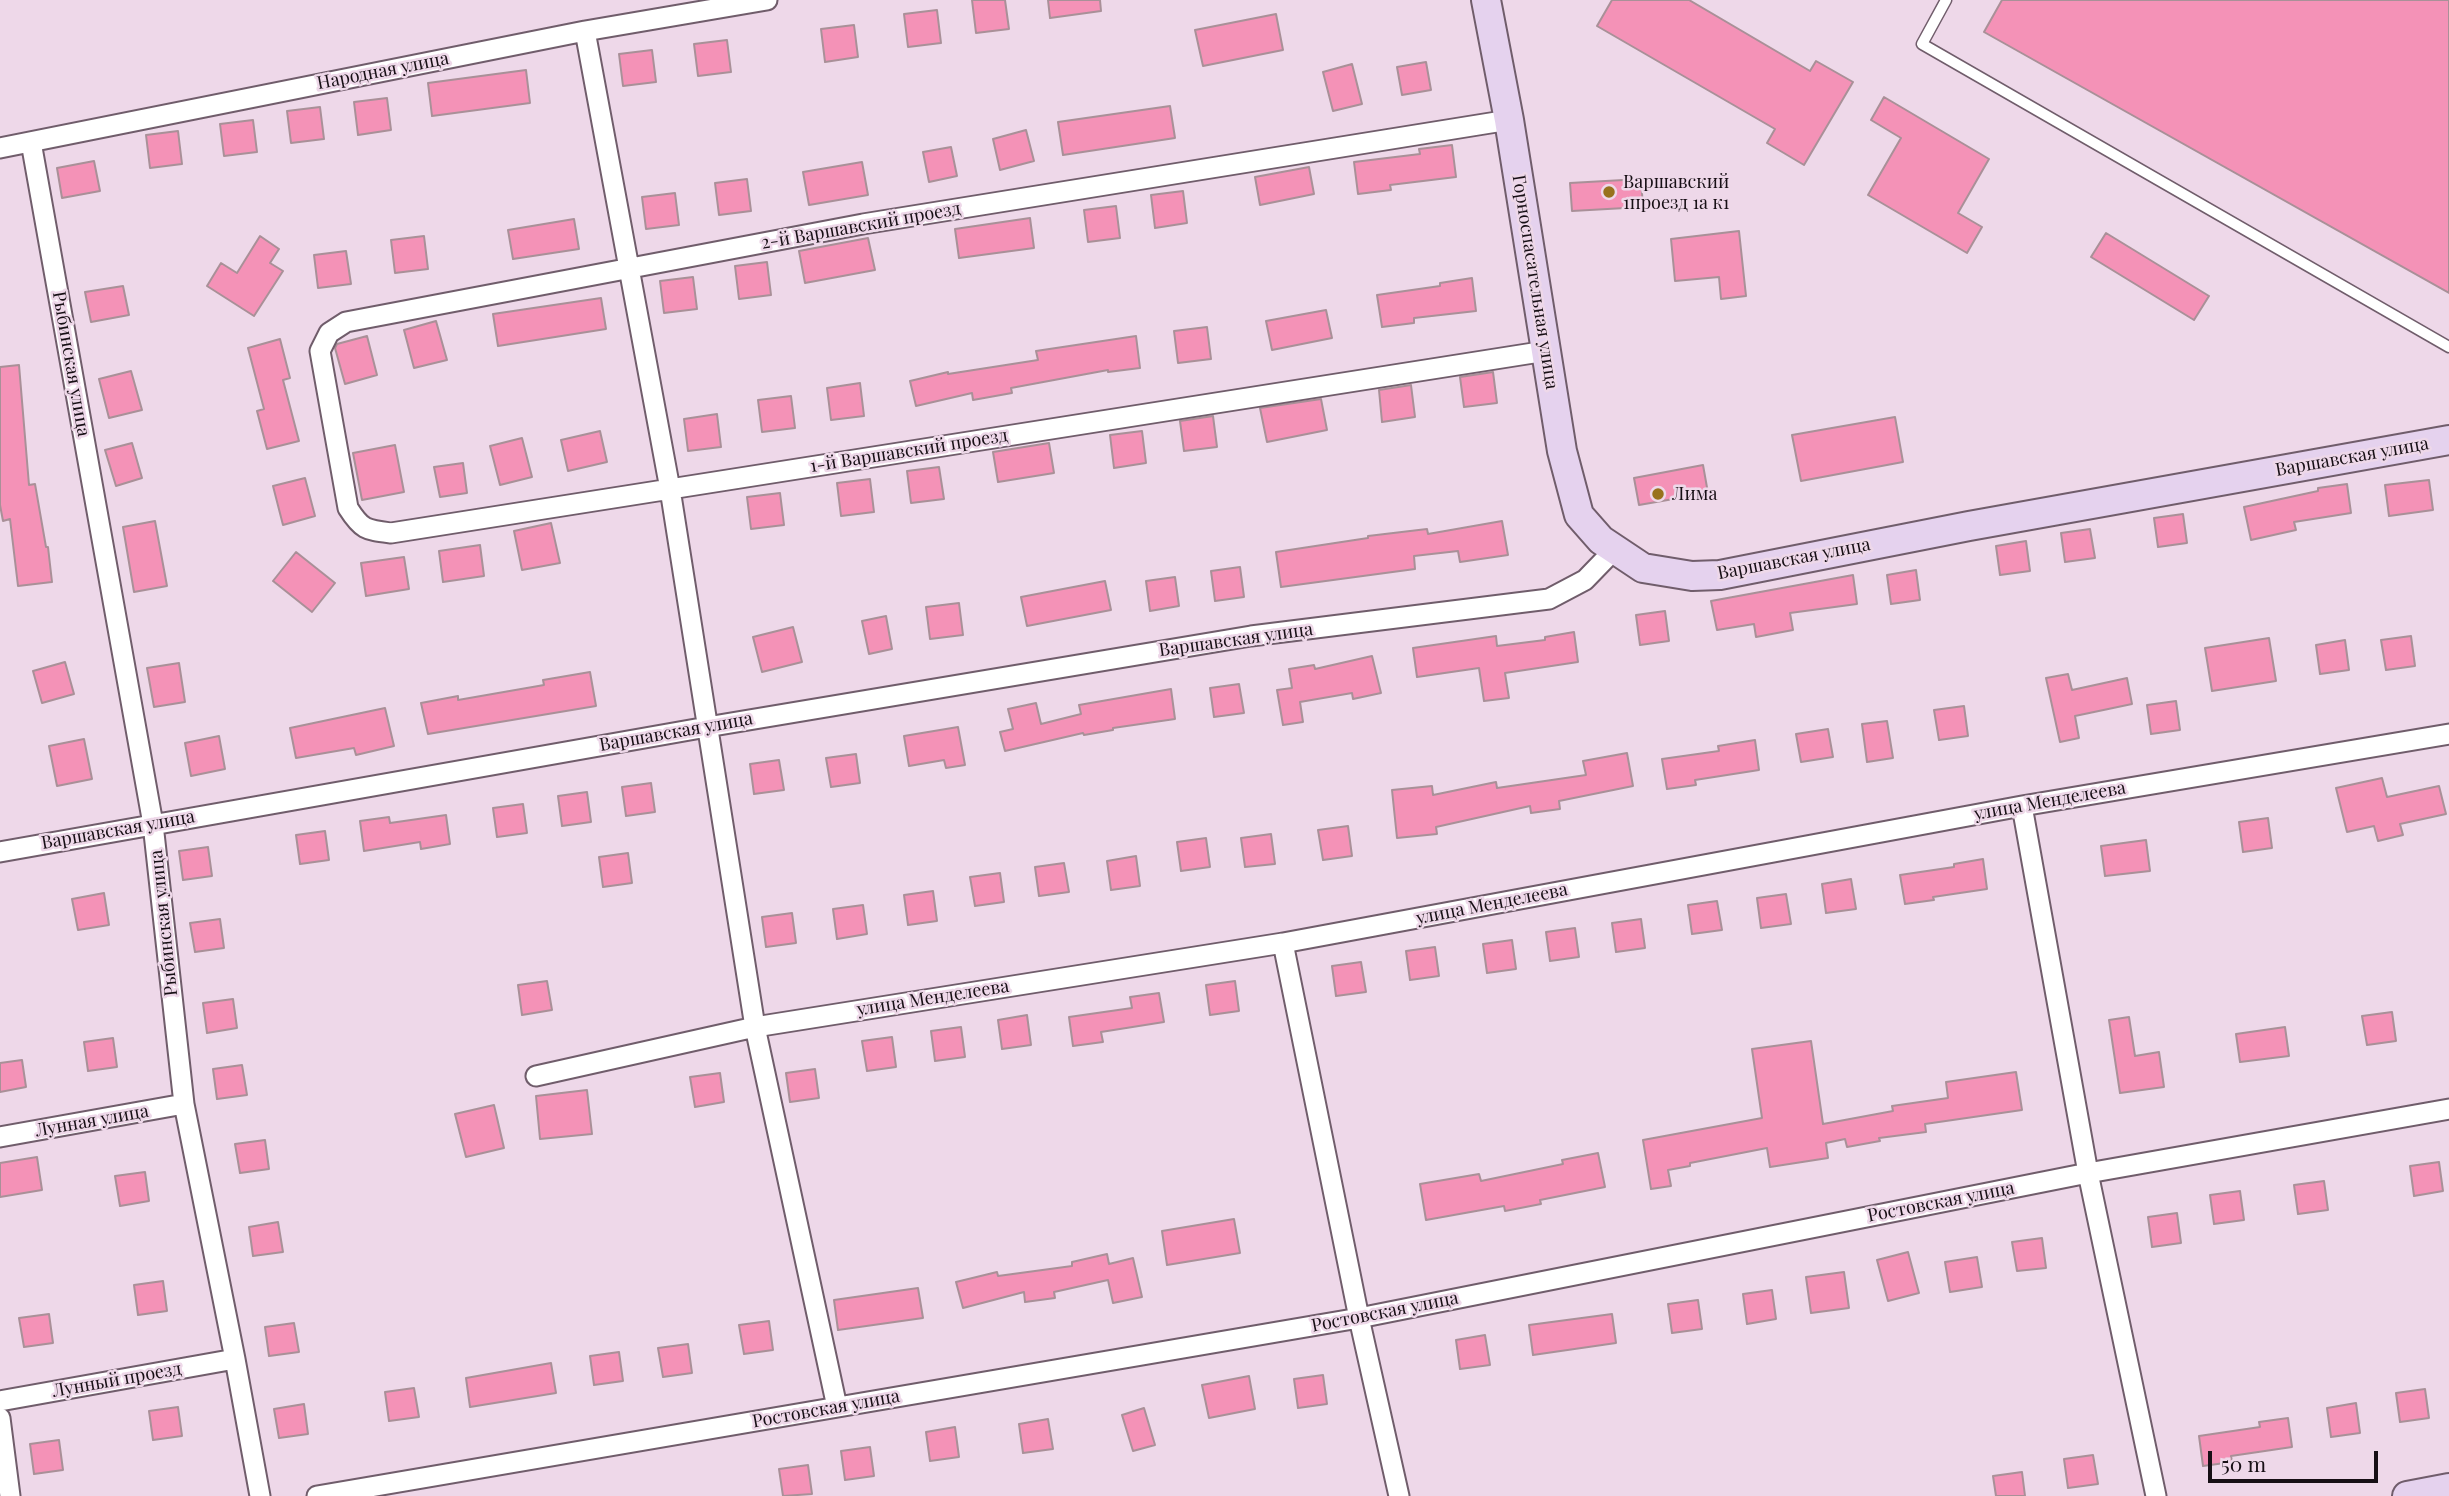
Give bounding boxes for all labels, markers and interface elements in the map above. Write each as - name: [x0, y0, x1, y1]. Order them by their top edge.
- street label: Народная улица: [315, 48, 451, 94]
- place label: Варшавский 1проезд 1а к1: [1623, 171, 1729, 214]
- street label: Горноспасательная улица: [1507, 173, 1563, 391]
- marker: Варшавский 1проезд 1а к1: [1601, 184, 1617, 200]
- street label: 2-й Варшавский проезд: [760, 198, 962, 254]
- street label: Рыбинская улица: [48, 290, 94, 438]
- street label: 1-й Варшавский проезд: [808, 425, 1010, 477]
- street label: Варшавская улица: [2274, 433, 2430, 481]
- place label: Лима: [1672, 483, 1717, 505]
- marker: Лима: [1650, 486, 1666, 502]
- street label: Варшавская улица: [1716, 534, 1872, 584]
- street label: Варшавская улица: [1158, 618, 1314, 662]
- street label: Варшавская улица: [598, 708, 754, 756]
- street label: улица Менделеева: [1972, 777, 2128, 825]
- street label: Варшавская улица: [40, 806, 196, 854]
- street label: Рыбинская улица: [146, 849, 182, 997]
- street label: улица Менделеева: [1414, 879, 1570, 929]
- street label: улица Менделеева: [855, 975, 1011, 1021]
- street label: Лунная улица: [34, 1100, 150, 1142]
- street label: Ростовская улица: [1866, 1177, 2016, 1227]
- street label: Ростовская улица: [1310, 1287, 1460, 1337]
- street label: Лунный проезд: [51, 1358, 183, 1402]
- street label: Ростовская улица: [751, 1385, 901, 1433]
- scale bar: [2211, 1436, 2381, 1480]
- text: 50 m: [2221, 1449, 2266, 1477]

